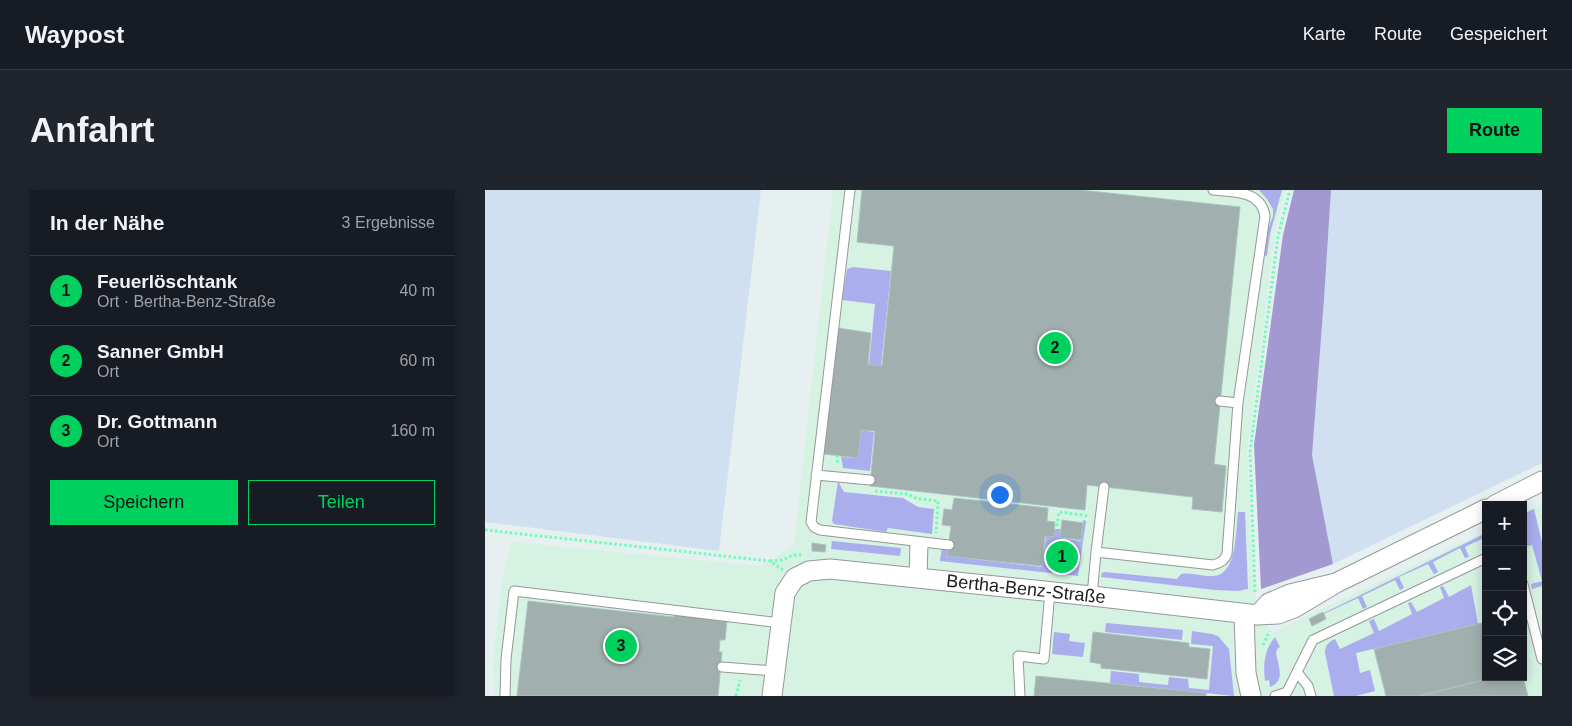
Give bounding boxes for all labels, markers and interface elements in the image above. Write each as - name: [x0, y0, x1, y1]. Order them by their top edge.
- text: Waypost: [25, 21, 124, 48]
- text: Karte: [1303, 24, 1346, 44]
- text: Route: [1374, 24, 1422, 44]
- text: Gespeichert: [1450, 24, 1547, 44]
- button: Route: [1447, 108, 1542, 153]
- text: Anfahrt: [30, 110, 154, 149]
- text: In der Nähe: [50, 211, 164, 234]
- text: 3 Ergebnisse: [342, 214, 435, 231]
- text: Feuerlöschtank: [97, 271, 237, 292]
- text: 1: [62, 282, 70, 299]
- text: 40 m: [399, 282, 435, 299]
- text: Ort · Bertha-Benz-Straße: [97, 293, 276, 310]
- pin: 2: [1039, 329, 1071, 367]
- text: Sanner GmbH: [97, 341, 224, 362]
- text: 2: [62, 352, 70, 369]
- text: 60 m: [399, 352, 435, 369]
- text: Ort: [97, 363, 119, 380]
- text: Dr. Gottmann: [97, 411, 217, 432]
- text: 3: [62, 422, 70, 439]
- text: 160 m: [391, 422, 435, 439]
- text: Ort: [97, 433, 119, 450]
- button: Speichern: [50, 480, 238, 525]
- button: Teilen: [248, 480, 435, 525]
- your location: [987, 482, 1013, 508]
- map controls: [1482, 501, 1527, 681]
- button: +: [1482, 501, 1527, 546]
- pin: 1: [1046, 538, 1078, 576]
- button: −: [1482, 546, 1527, 591]
- street label: Bertha-Benz-Straße: [945, 571, 1107, 607]
- button: locate: [1482, 591, 1527, 636]
- pin: 3: [605, 627, 637, 665]
- button: layers: [1482, 636, 1527, 681]

